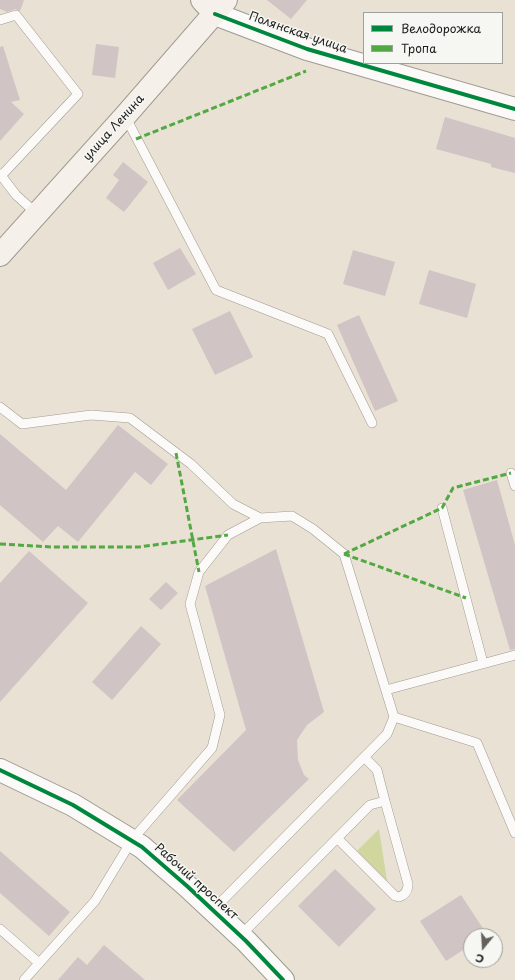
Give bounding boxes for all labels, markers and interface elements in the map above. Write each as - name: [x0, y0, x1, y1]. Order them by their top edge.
- street label: Полянская улица: [247, 9, 349, 57]
- legend: [363, 12, 503, 64]
- text: Велодорожка: [401, 19, 481, 37]
- text: Тропа: [401, 39, 437, 57]
- street label: улица Ленина: [81, 92, 147, 164]
- street label: Рабочий проспект: [151, 841, 241, 923]
- north arrow: [463, 928, 503, 968]
- text: С: [473, 950, 486, 968]

